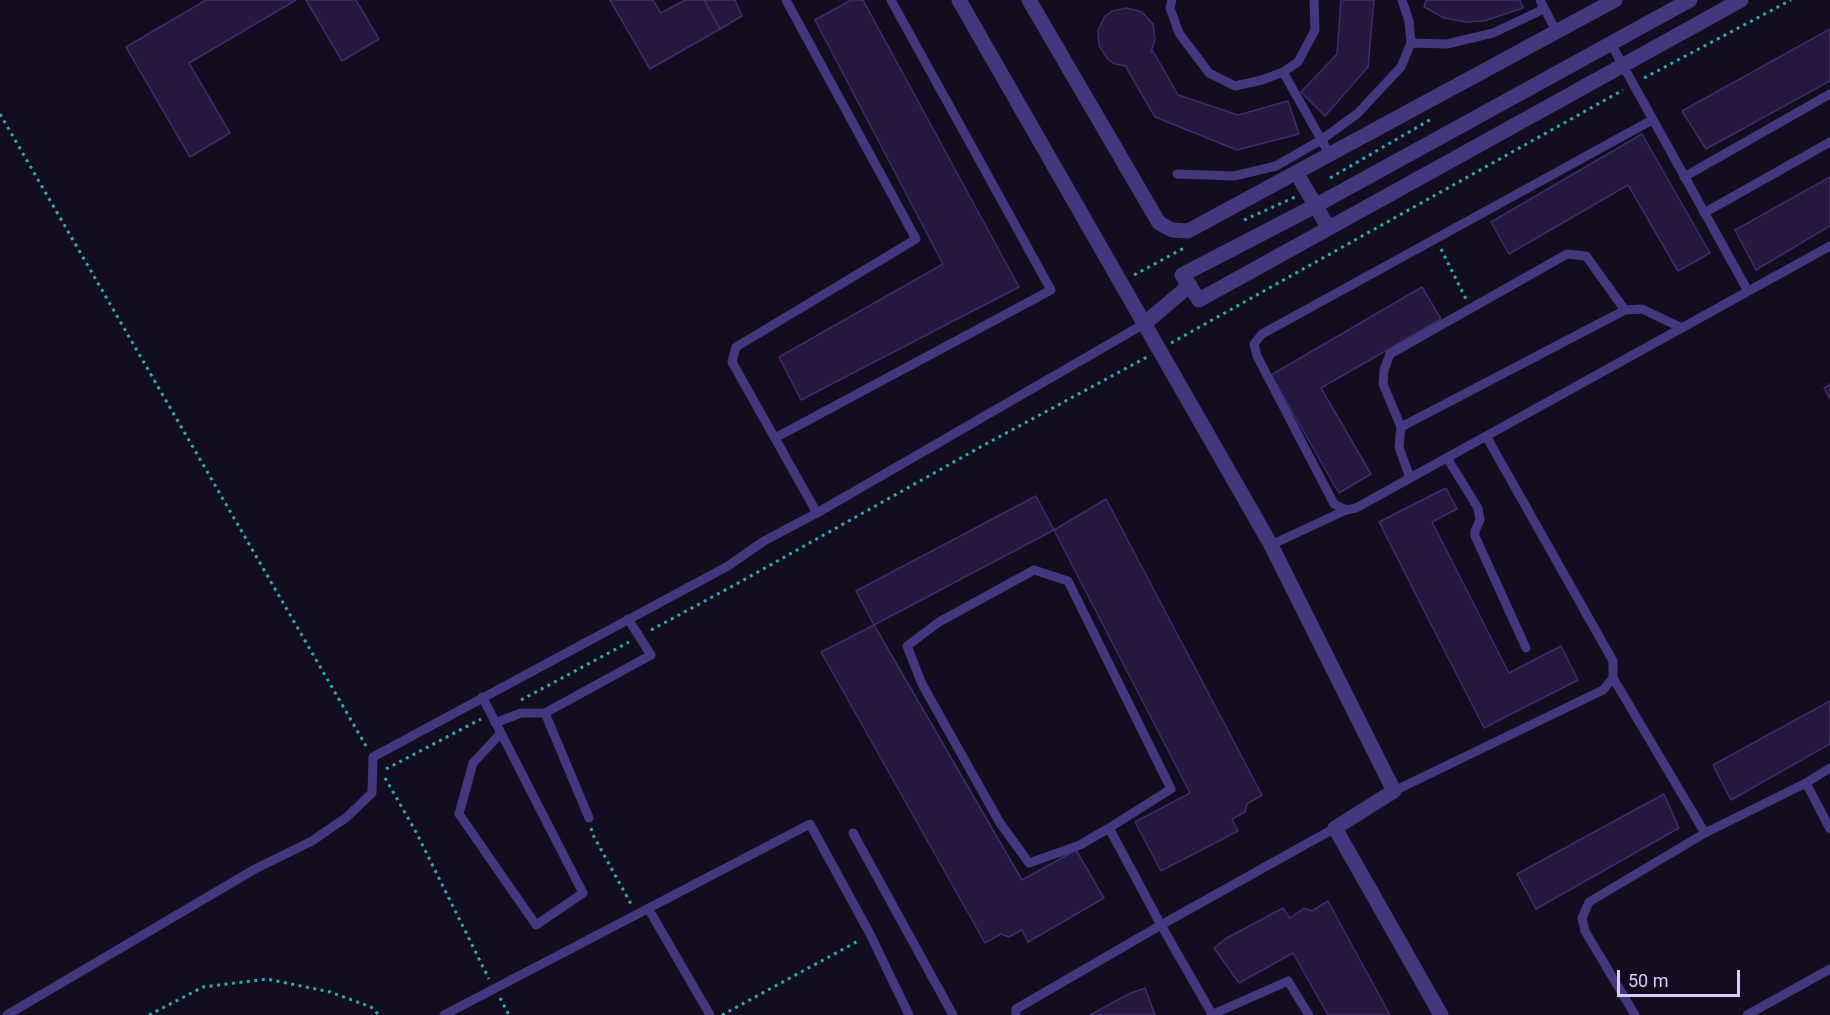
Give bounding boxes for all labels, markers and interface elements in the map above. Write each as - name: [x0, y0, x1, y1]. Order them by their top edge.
- scale bar: [1620, 958, 1743, 996]
- text: 50 m: [1628, 970, 1668, 991]

